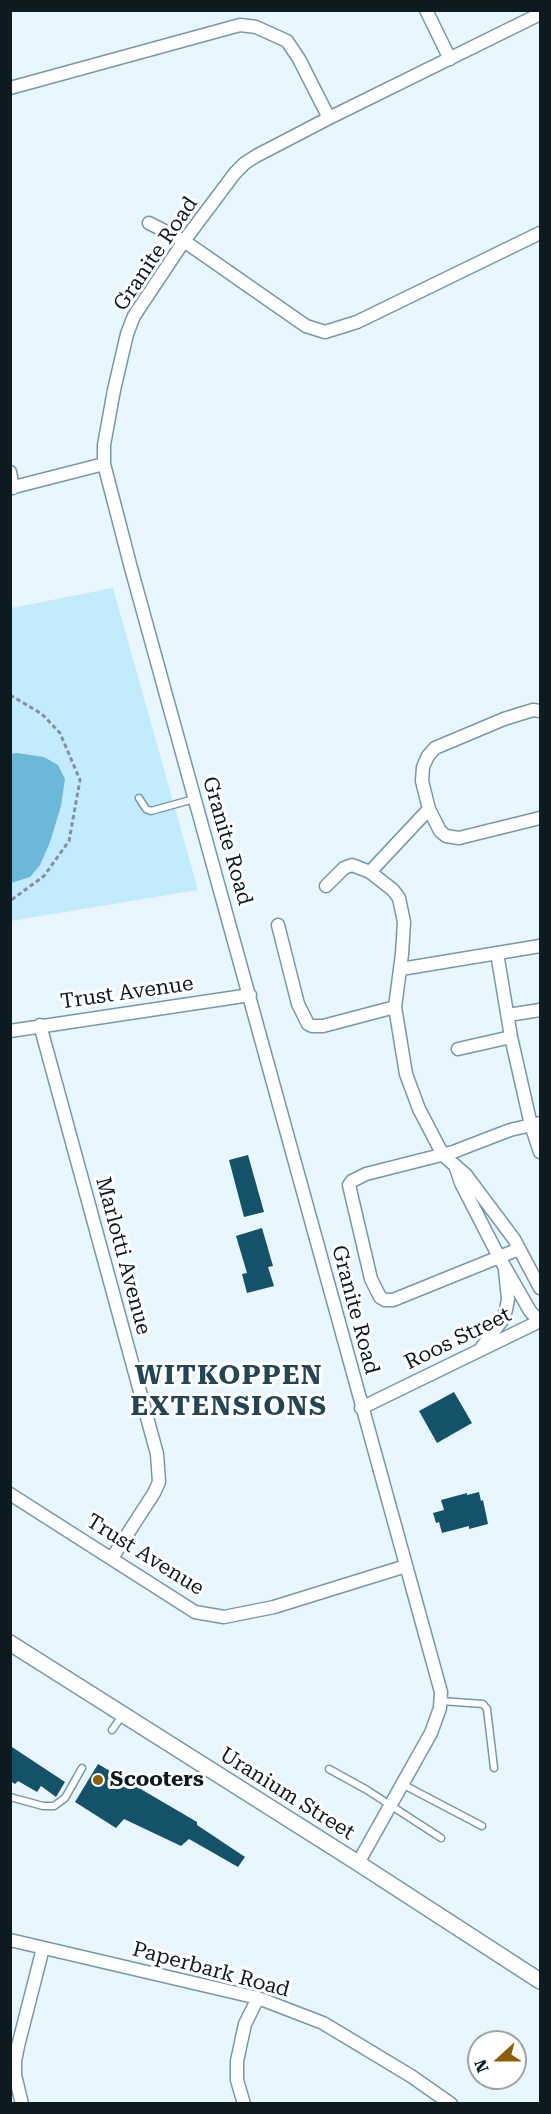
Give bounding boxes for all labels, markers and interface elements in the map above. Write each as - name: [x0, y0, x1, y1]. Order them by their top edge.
- street label: Granite Road: [108, 192, 204, 316]
- street label: Granite Road: [197, 774, 257, 908]
- street label: Trust Avenue: [59, 971, 195, 1015]
- street label: Marlotti Avenue: [90, 1174, 156, 1338]
- street label: Granite Road: [326, 1243, 384, 1377]
- street label: Roos Street: [401, 1302, 515, 1376]
- district label: WITKOPPEN EXTENSIONS: [130, 1360, 328, 1423]
- street label: Trust Avenue: [82, 1509, 208, 1601]
- street label: Uranium Street: [215, 1742, 359, 1846]
- place label: Scooters: [110, 1767, 204, 1793]
- marker: Scooters: [91, 1773, 105, 1787]
- street label: Paperbark Road: [130, 1937, 292, 2003]
- north arrow: [467, 2030, 527, 2090]
- text: N: [471, 2057, 493, 2075]

